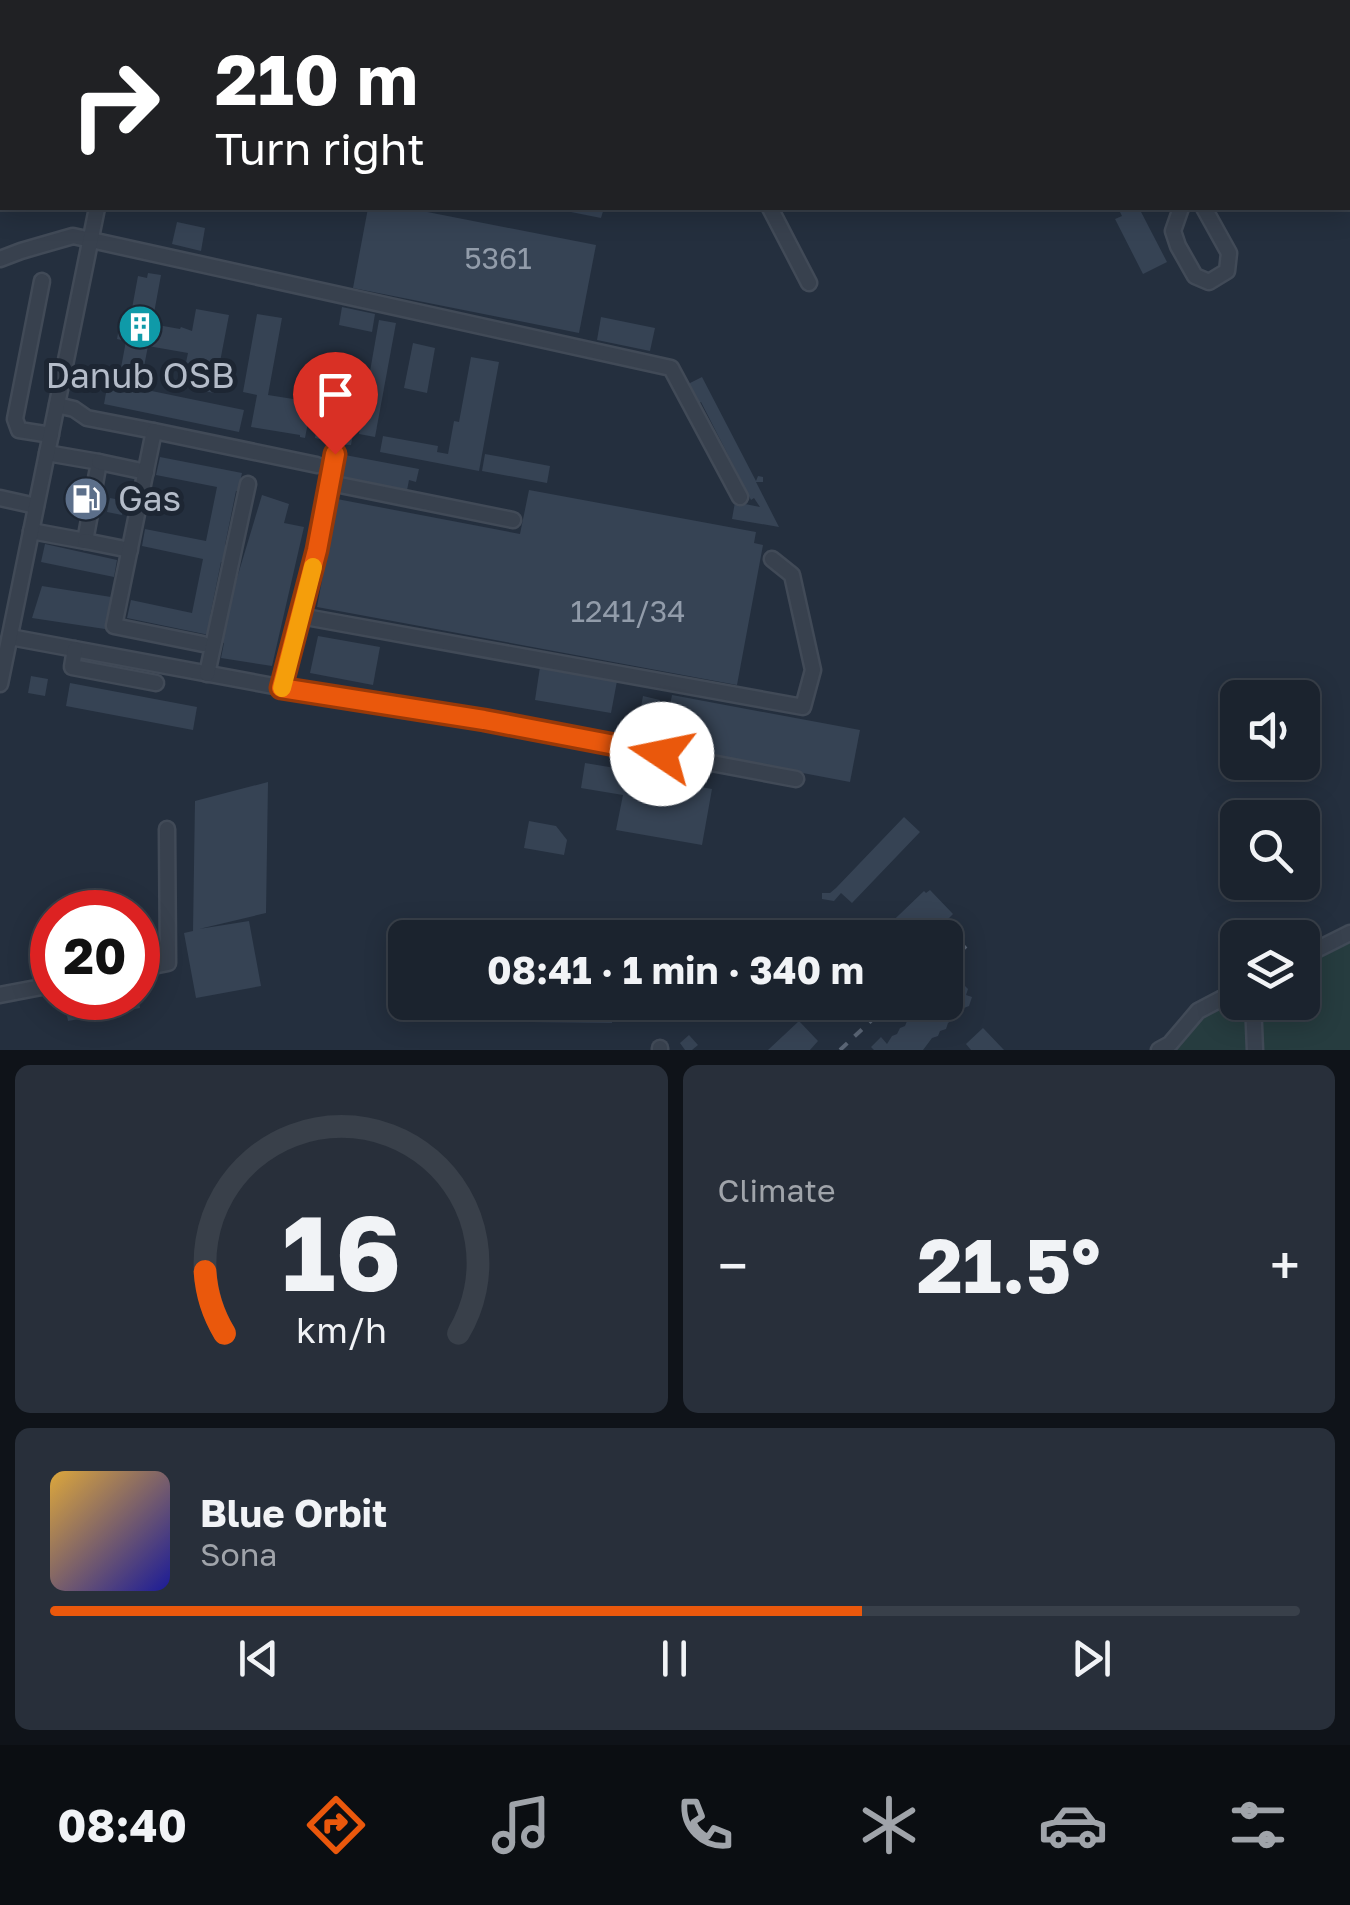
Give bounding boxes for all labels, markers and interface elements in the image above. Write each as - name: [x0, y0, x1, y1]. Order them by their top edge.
- text: 210 m: [215, 36, 418, 120]
- icon: right: [50, 40, 180, 170]
- text: Turn right: [215, 121, 425, 175]
- house number: 5361: [464, 240, 532, 276]
- building icon: Danub OSB: [117, 304, 163, 350]
- pin: [293, 352, 378, 455]
- place label: Danub OSB: [45, 354, 235, 396]
- icon: arrive: [308, 367, 363, 422]
- fuel station icon: Gas: [63, 476, 109, 522]
- place label: Gas: [118, 477, 181, 519]
- house number: 1241/34: [570, 593, 686, 629]
- map controls: [1220, 680, 1320, 1020]
- button: sound: [1220, 680, 1320, 780]
- position arrow: [610, 702, 714, 806]
- button: search: [1220, 800, 1320, 900]
- speed limit sign: 20: [30, 890, 160, 1020]
- button: layers: [1220, 920, 1320, 1020]
- text: 08:41 · 1 min · 340 m: [487, 947, 864, 992]
- text: Climate: [718, 1171, 836, 1209]
- text: 16: [281, 1189, 401, 1314]
- text: 21.5°: [917, 1219, 1100, 1310]
- text: −: [718, 1232, 748, 1298]
- text: +: [1270, 1232, 1300, 1298]
- text: km/h: [296, 1308, 387, 1351]
- text: Blue Orbit: [200, 1490, 387, 1535]
- text: Sona: [200, 1535, 277, 1573]
- icon: previous: [231, 1631, 286, 1686]
- icon: pause: [647, 1631, 702, 1686]
- icon: next: [1064, 1631, 1119, 1686]
- icon: directions: [301, 1790, 371, 1860]
- icon: music: [486, 1790, 556, 1860]
- icon: phone: [670, 1790, 740, 1860]
- icon: climate: [854, 1790, 924, 1860]
- icon: car: [1038, 1790, 1108, 1860]
- icon: filters: [1223, 1790, 1293, 1860]
- text: 08:40: [57, 1798, 187, 1852]

